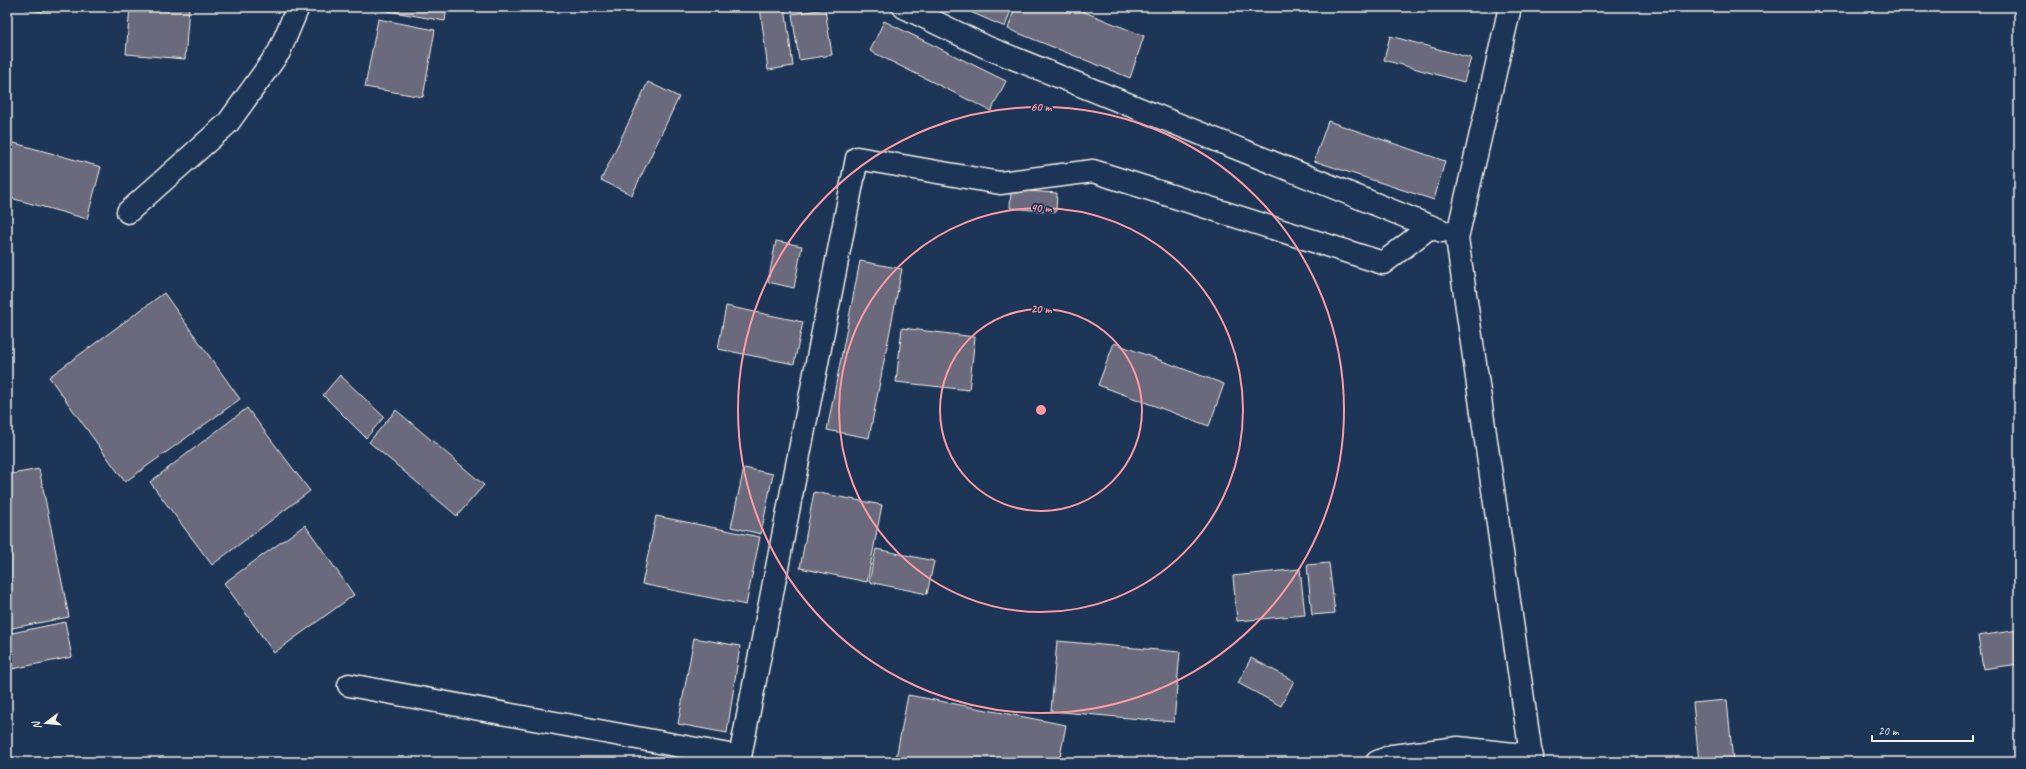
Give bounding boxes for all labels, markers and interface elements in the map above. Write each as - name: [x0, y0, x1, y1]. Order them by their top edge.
- text: 60 m: [1031, 99, 1053, 115]
- text: 40 m: [1031, 200, 1052, 216]
- text: 20 m: [1031, 301, 1052, 317]
- centre of rings: [1034, 403, 1048, 417]
- north arrow: [26, 703, 66, 743]
- scale bar: [1872, 717, 1973, 743]
- text: N: [28, 718, 44, 731]
- text: 20 m: [1878, 723, 1900, 739]

